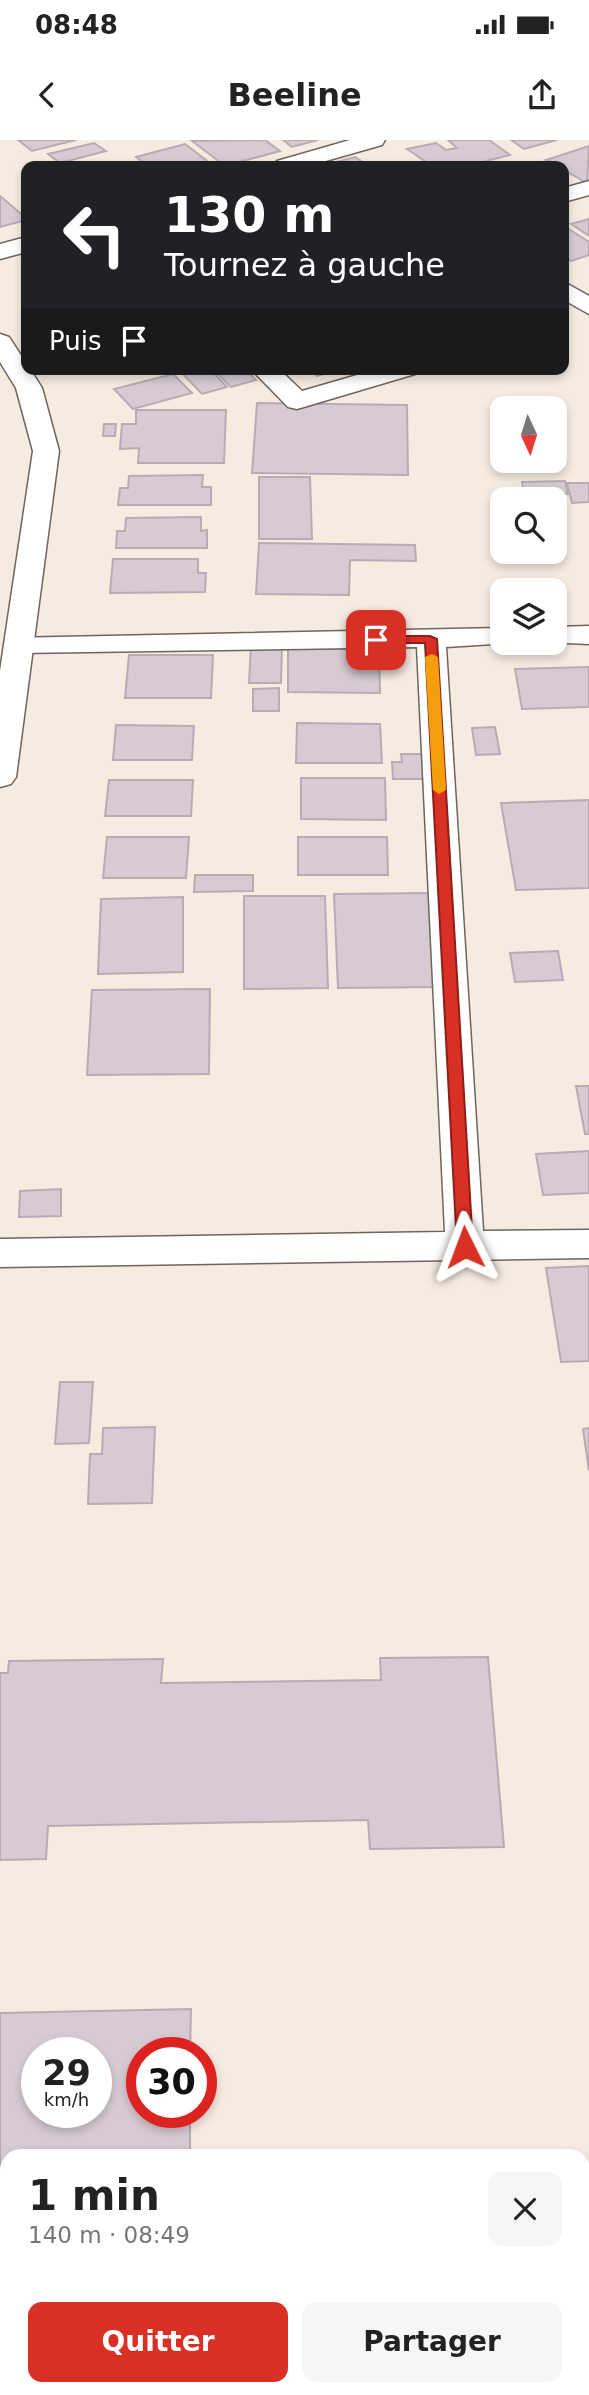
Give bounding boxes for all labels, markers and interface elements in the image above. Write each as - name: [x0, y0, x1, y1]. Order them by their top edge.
- text: 08:48: [35, 10, 118, 40]
- icon: back: [28, 76, 66, 114]
- text: Beeline: [227, 76, 362, 114]
- icon: share: [523, 76, 561, 114]
- text: 130 m: [164, 187, 334, 244]
- icon: left: [49, 189, 140, 280]
- text: Tournez à gauche: [164, 246, 445, 284]
- icon: arrive: [115, 322, 153, 360]
- text: Puis: [49, 326, 101, 356]
- north arrow: [490, 396, 567, 472]
- map controls: [490, 396, 567, 655]
- button: search: [490, 487, 567, 564]
- button: layers: [490, 578, 567, 655]
- pin: [346, 610, 406, 670]
- icon: arrive: [357, 621, 395, 659]
- position arrow: [428, 1210, 502, 1284]
- speed limit sign: 30: [126, 2037, 217, 2128]
- text: 29: [42, 2053, 91, 2093]
- text: km/h: [44, 2089, 89, 2110]
- text: 1 min: [28, 2171, 160, 2220]
- button: close: [488, 2172, 562, 2246]
- text: 140 m · 08:49: [28, 2222, 190, 2248]
- button: Quitter: [28, 2302, 288, 2382]
- button: Partager: [302, 2302, 562, 2382]

